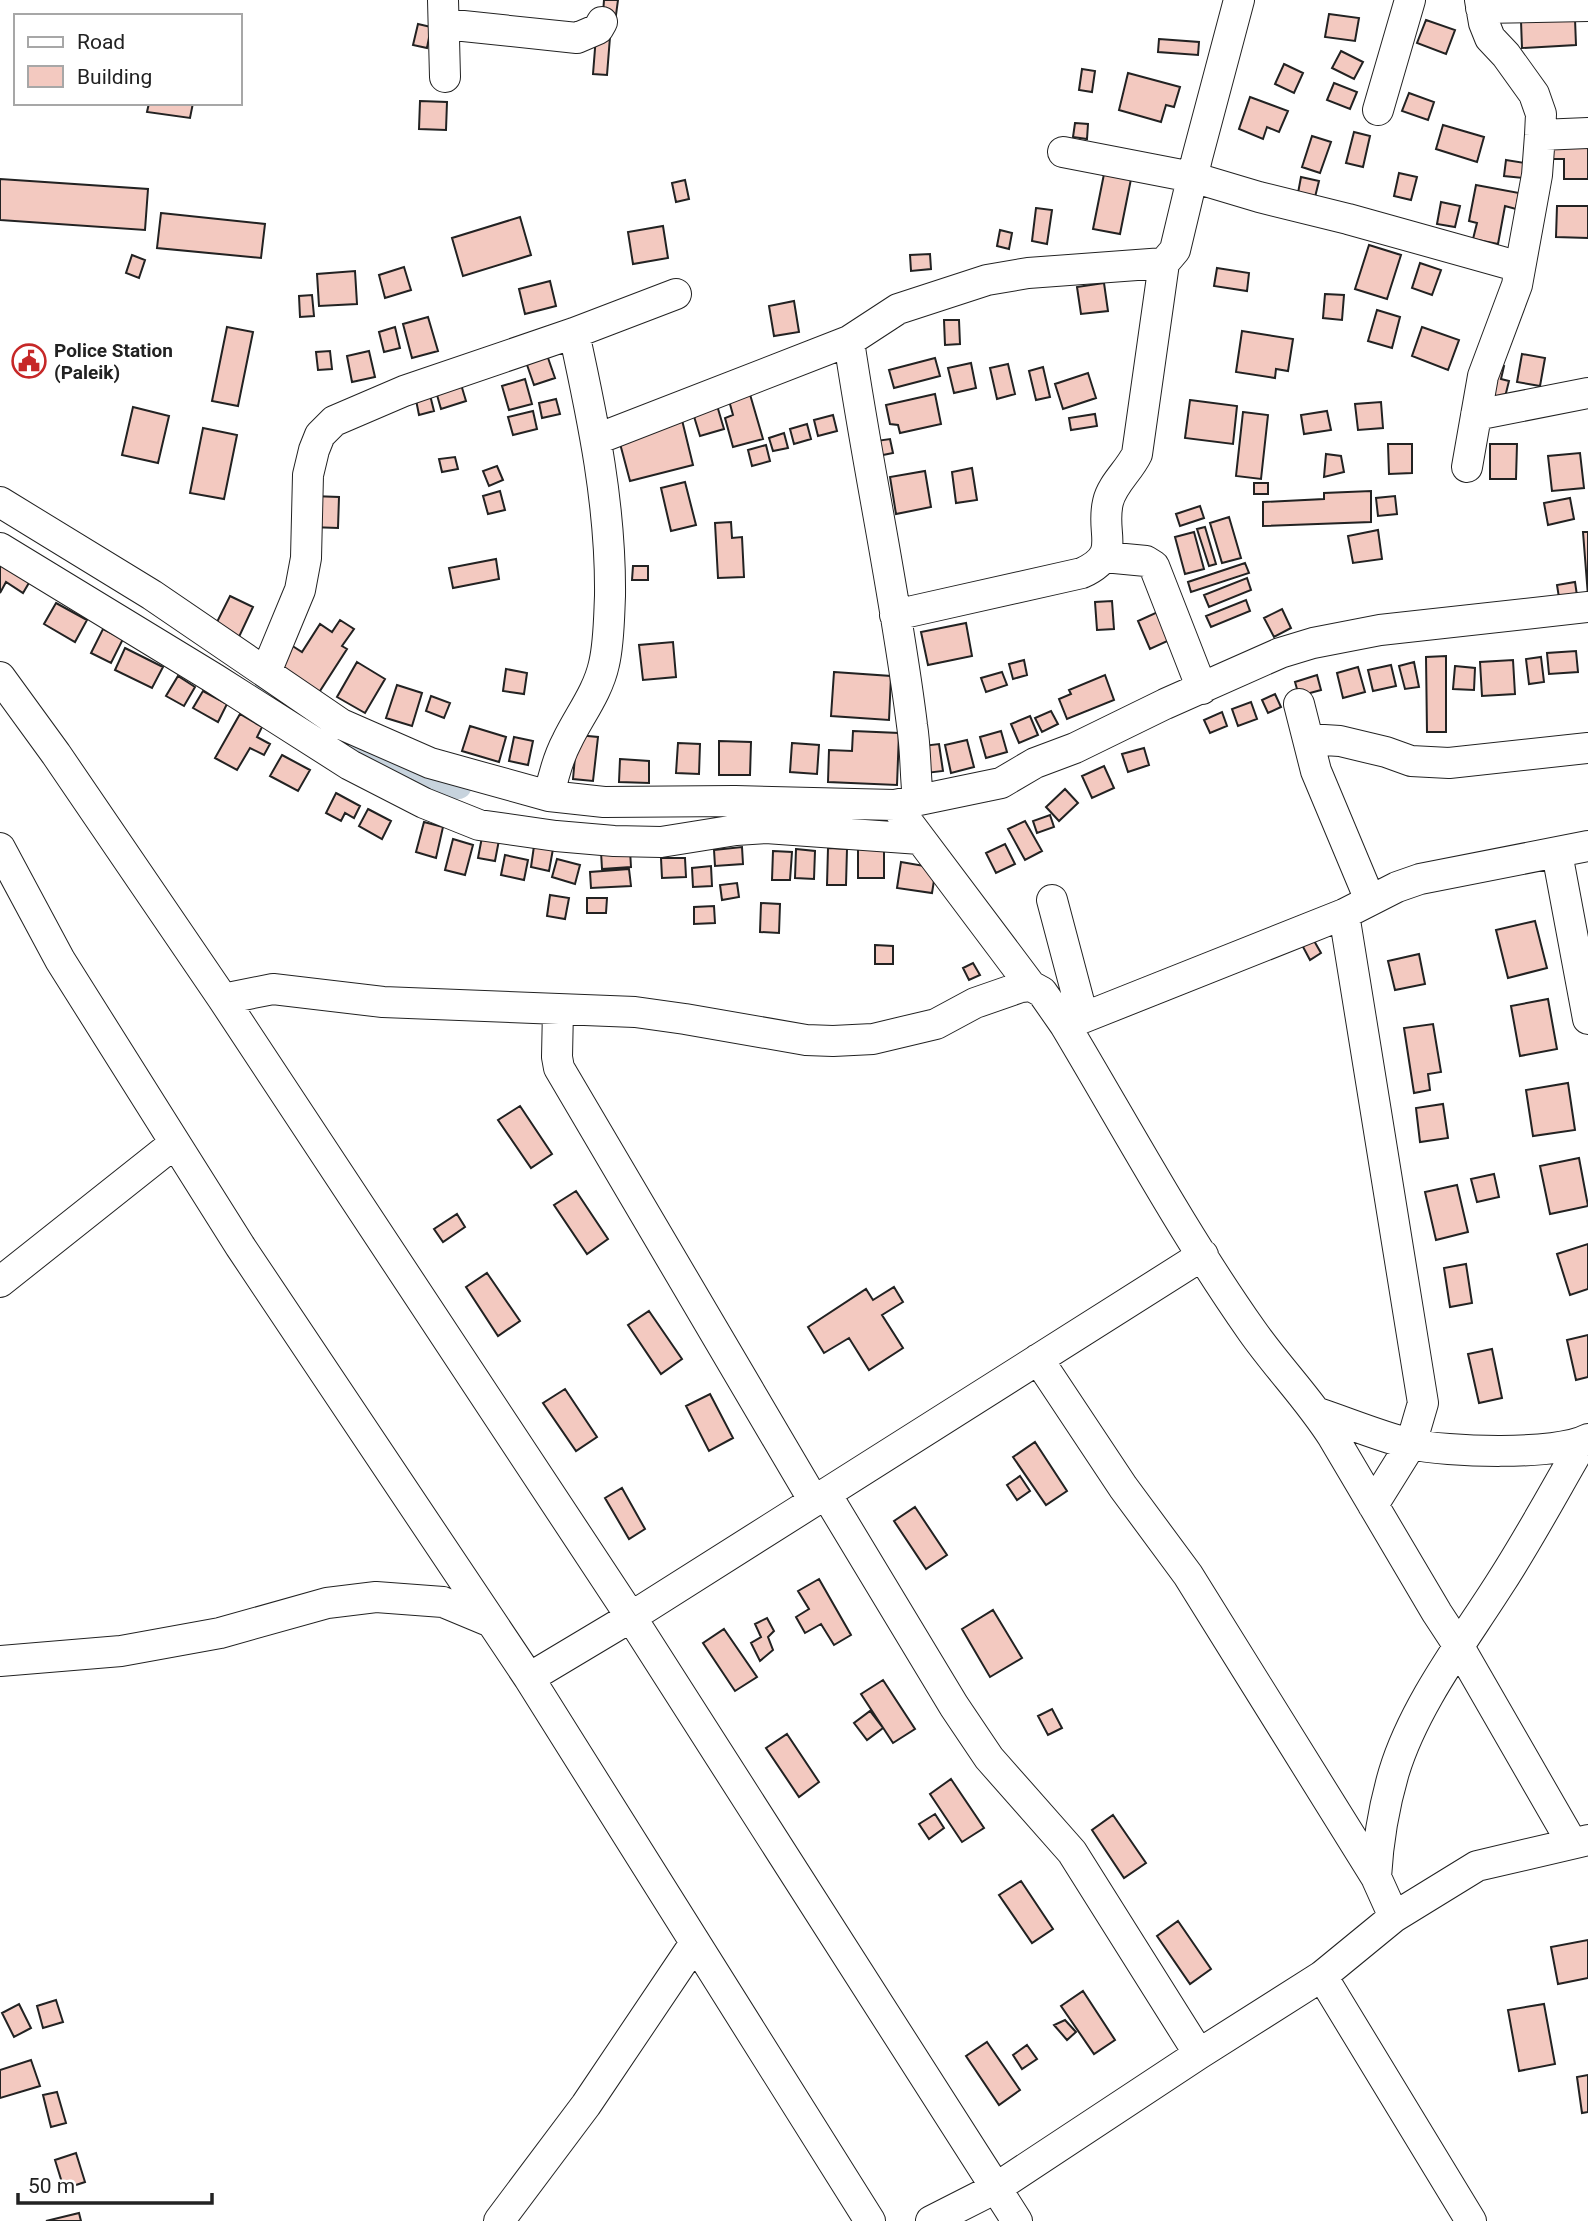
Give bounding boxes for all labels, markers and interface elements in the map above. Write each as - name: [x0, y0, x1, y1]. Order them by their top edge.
- legend: [14, 14, 242, 105]
- text: Road: [77, 30, 125, 54]
- text: Building: [77, 65, 152, 89]
- place label: Police Station (Paleik): [54, 339, 173, 384]
- public building icon: Police Station (Paleik): [10, 342, 48, 380]
- scale bar: [18, 2162, 212, 2206]
- text: 50 m: [28, 2174, 75, 2198]

